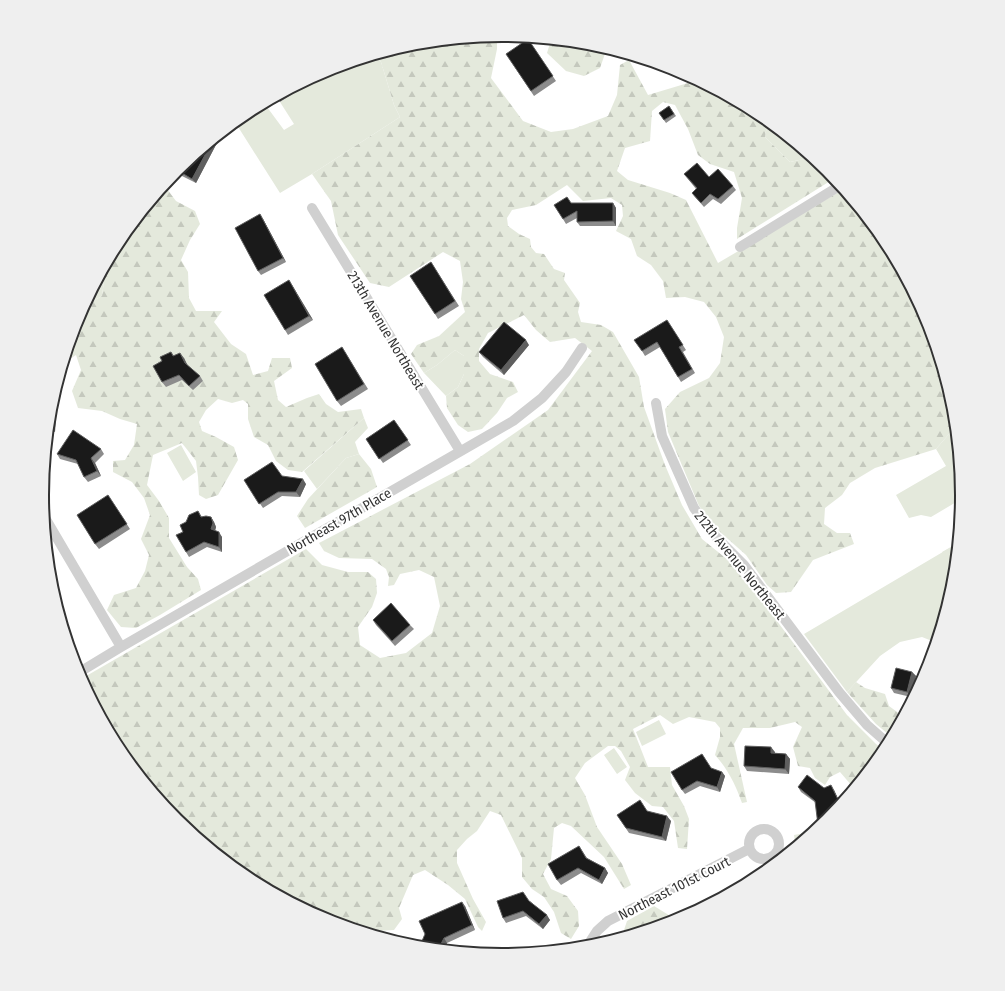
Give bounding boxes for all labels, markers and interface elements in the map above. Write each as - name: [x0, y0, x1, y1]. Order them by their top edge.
- street label: 213th Avenue Northeast: [344, 268, 428, 393]
- street label: Northeast 97th Place: [284, 485, 395, 558]
- street label: 212th Avenue Northeast: [691, 508, 789, 623]
- street label: Northeast 101st Court: [616, 853, 733, 924]

